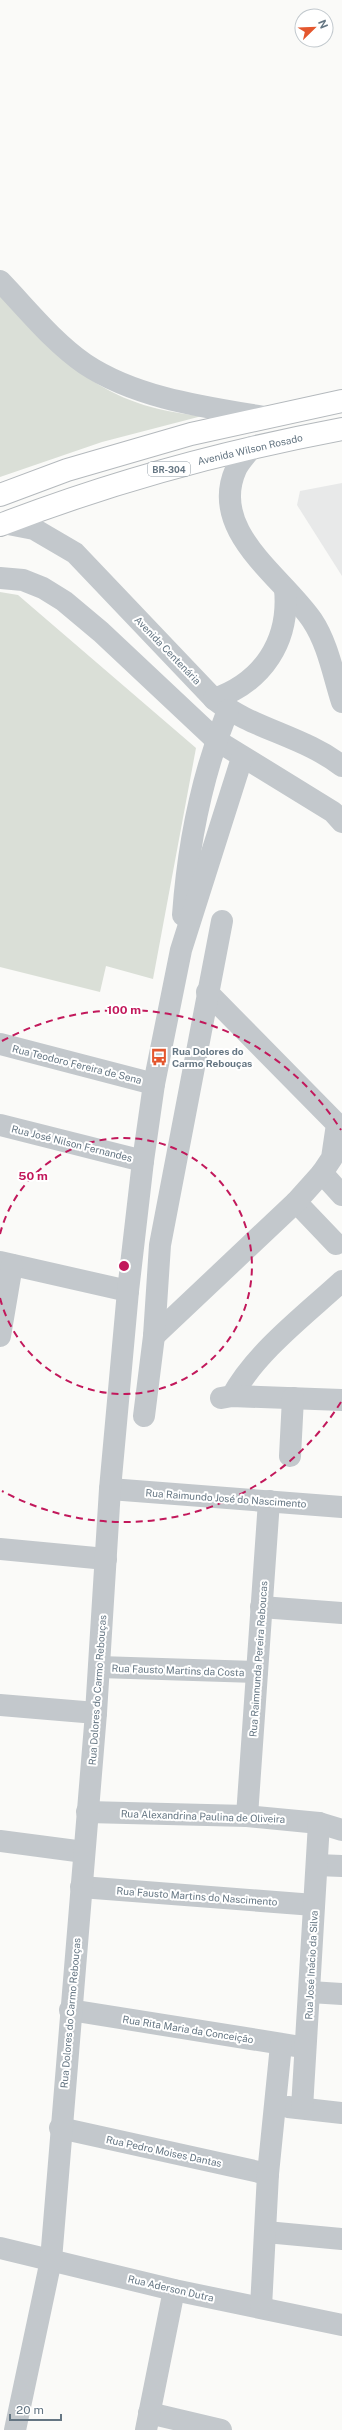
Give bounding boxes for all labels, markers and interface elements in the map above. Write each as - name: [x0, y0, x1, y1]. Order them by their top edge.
- north arrow: [294, 8, 334, 48]
- text: N: [316, 18, 330, 30]
- street label: Avenida Wilson Rosado: [196, 431, 304, 467]
- road number: BR-304: [148, 462, 190, 476]
- street label: Avenida Centenária: [132, 613, 204, 687]
- text: 100 m: [107, 1003, 141, 1017]
- street label: Rua Teodoro Fereira de Sena: [11, 1042, 143, 1086]
- place label: Rua Dolores do Carmo Rebouças: [172, 1045, 252, 1069]
- bus stop icon: Rua Dolores do Carmo Rebouças: [149, 1047, 169, 1067]
- street label: Rua José Nilson Fernandes: [10, 1122, 134, 1164]
- text: 50 m: [18, 1169, 48, 1183]
- centre of rings: [117, 1259, 131, 1273]
- street label: Rua Raimundo José do Nascimento: [145, 1486, 307, 1510]
- street label: Rua Raimnunda Pereira Reboucas: [247, 1581, 269, 1737]
- street label: Rua Dolores do Carmo Rebouças: [86, 1614, 108, 1766]
- street label: Rua Fausto Martins da Costa: [111, 1662, 245, 1678]
- street label: Rua Alexandrina Paulina de Oliveira: [121, 1807, 285, 1825]
- street label: Rua Fausto Martins do Nascimento: [116, 1884, 278, 1908]
- street label: Rua José Inácio da Silva: [302, 1910, 320, 2020]
- street label: Rua Dolores do Carmo Rebouças: [57, 1937, 83, 2089]
- street label: Rua Rita Maria da Conceição: [122, 2013, 255, 2045]
- street label: Rua Pedro Moises Dantas: [105, 2133, 223, 2169]
- street label: Rua Aderson Dutra: [127, 2272, 215, 2304]
- scale bar: [10, 2396, 61, 2422]
- text: 20 m: [16, 2403, 44, 2417]

